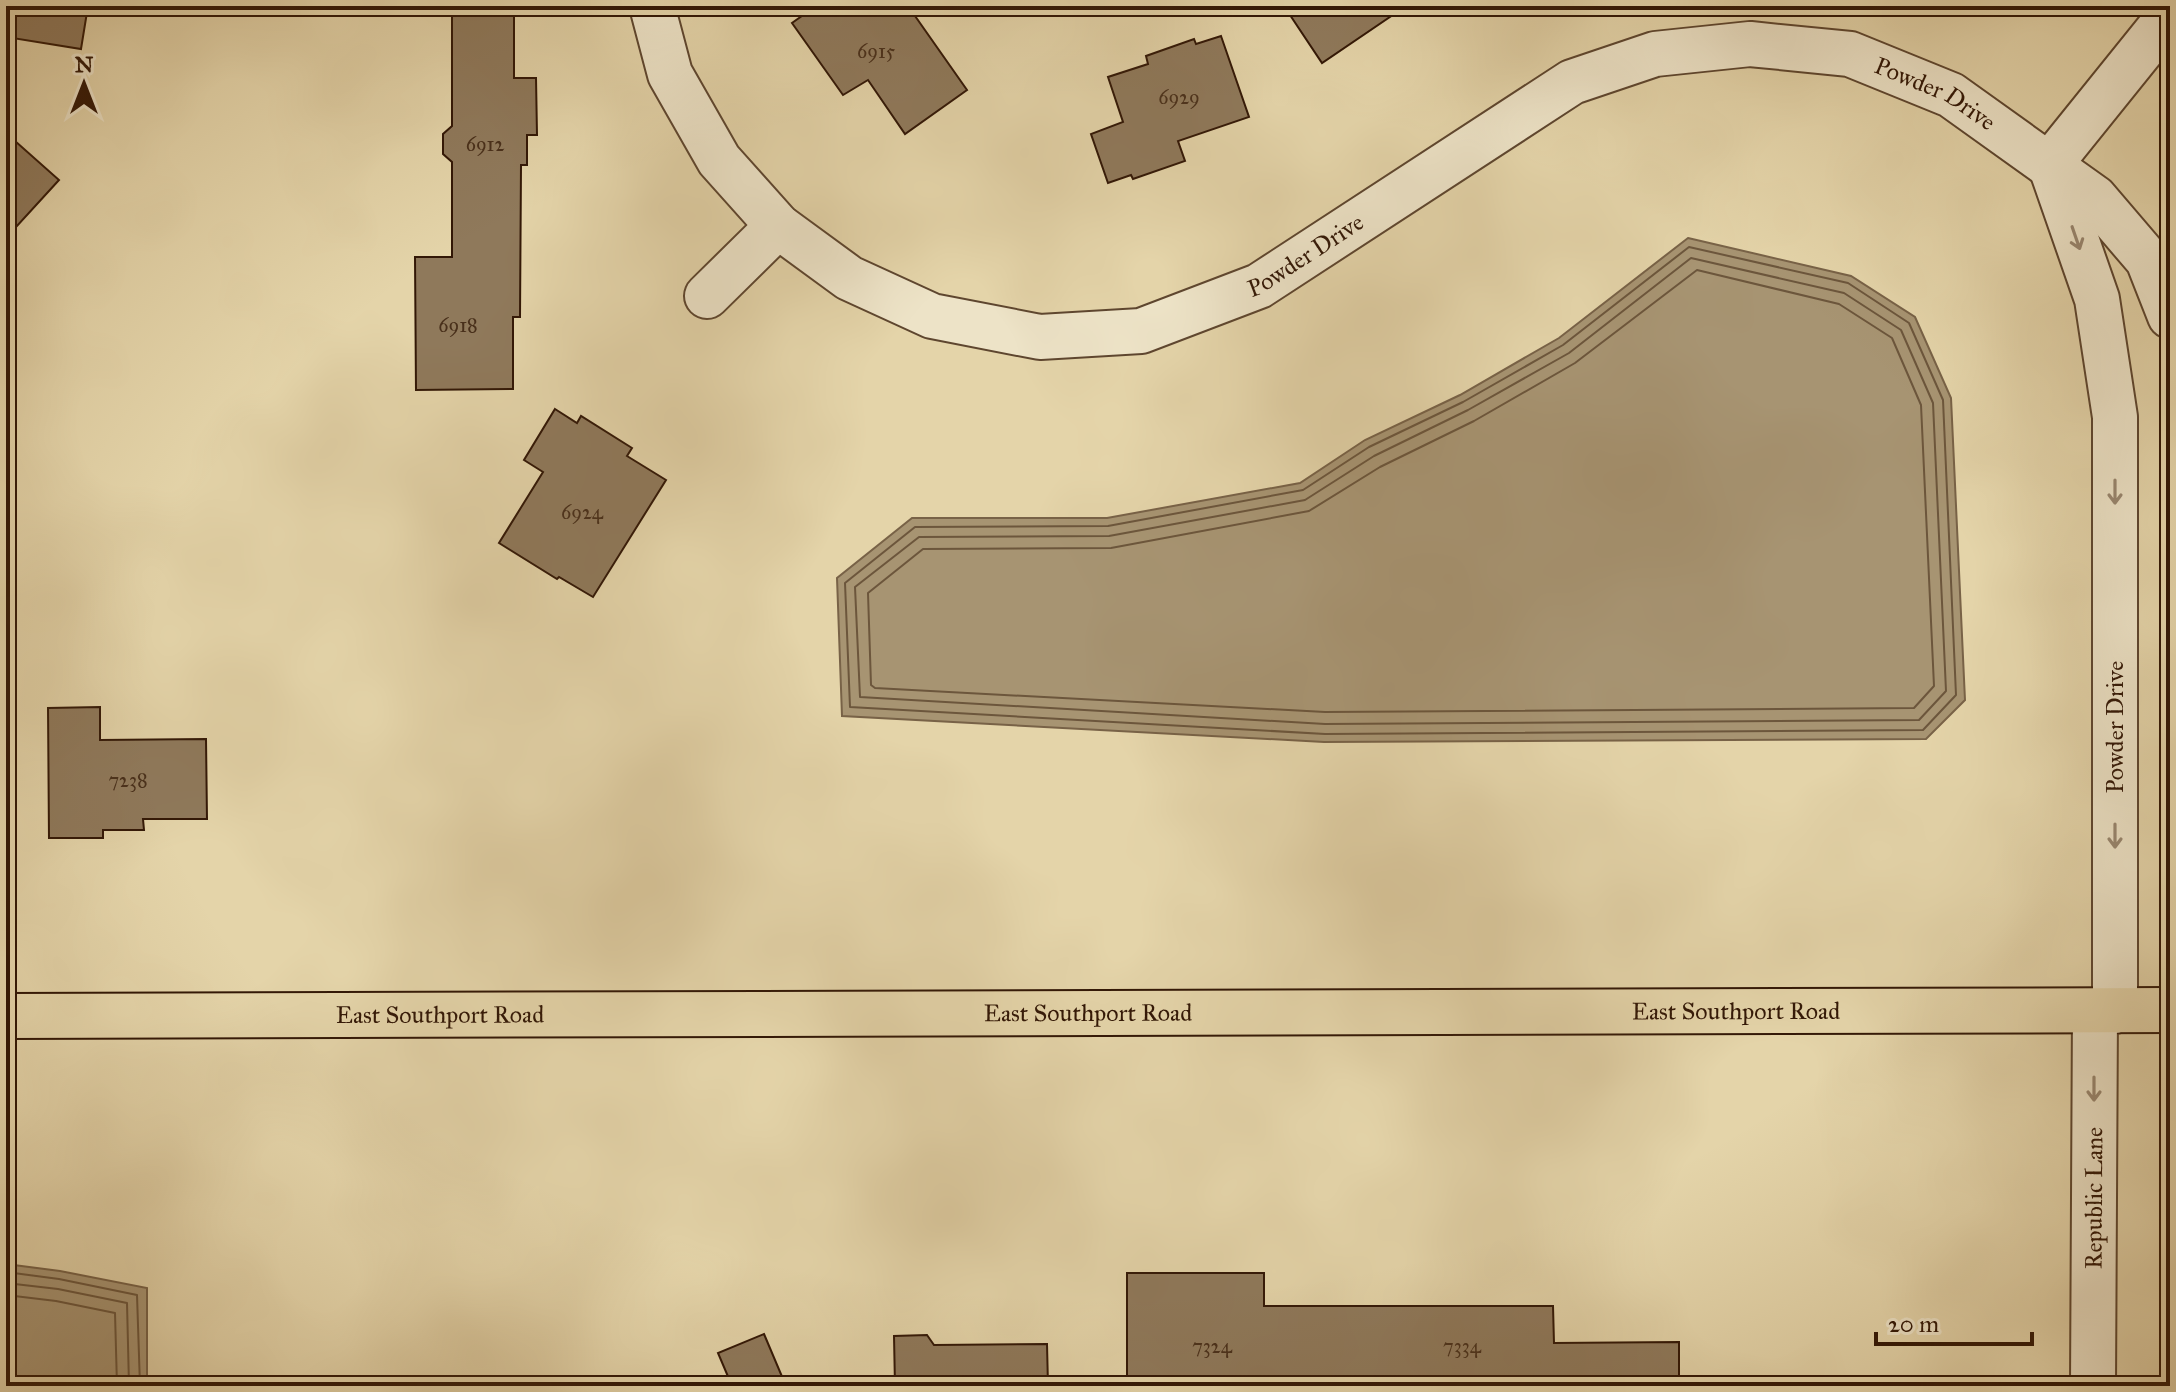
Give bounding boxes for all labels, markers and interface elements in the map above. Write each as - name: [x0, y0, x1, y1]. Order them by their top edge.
- house number: 6915: [857, 39, 895, 63]
- north arrow: [44, 44, 124, 124]
- text: N: [75, 51, 94, 78]
- street label: Powder Drive: [1870, 51, 2002, 137]
- house number: 6929: [1158, 85, 1200, 109]
- house number: 6912: [466, 132, 504, 156]
- street label: Powder Drive: [1243, 207, 1369, 304]
- one-way arrow: [2069, 225, 2084, 250]
- house number: 6918: [438, 313, 478, 337]
- one-way arrow: [2107, 478, 2123, 505]
- house number: 6924: [561, 500, 604, 524]
- street label: Powder Drive: [2100, 661, 2130, 793]
- house number: 7238: [108, 768, 148, 792]
- one-way arrow: [2107, 822, 2123, 849]
- street label: East Southport Road: [1632, 996, 1840, 1026]
- street label: East Southport Road: [984, 998, 1192, 1028]
- street label: East Southport Road: [336, 1000, 544, 1030]
- one-way arrow: [2086, 1075, 2102, 1102]
- street label: Republic Lane: [2079, 1127, 2109, 1269]
- scale bar: [1876, 1296, 2032, 1346]
- text: 20 m: [1888, 1309, 1939, 1339]
- house number: 7324: [1192, 1334, 1233, 1358]
- house number: 7334: [1443, 1334, 1482, 1358]

